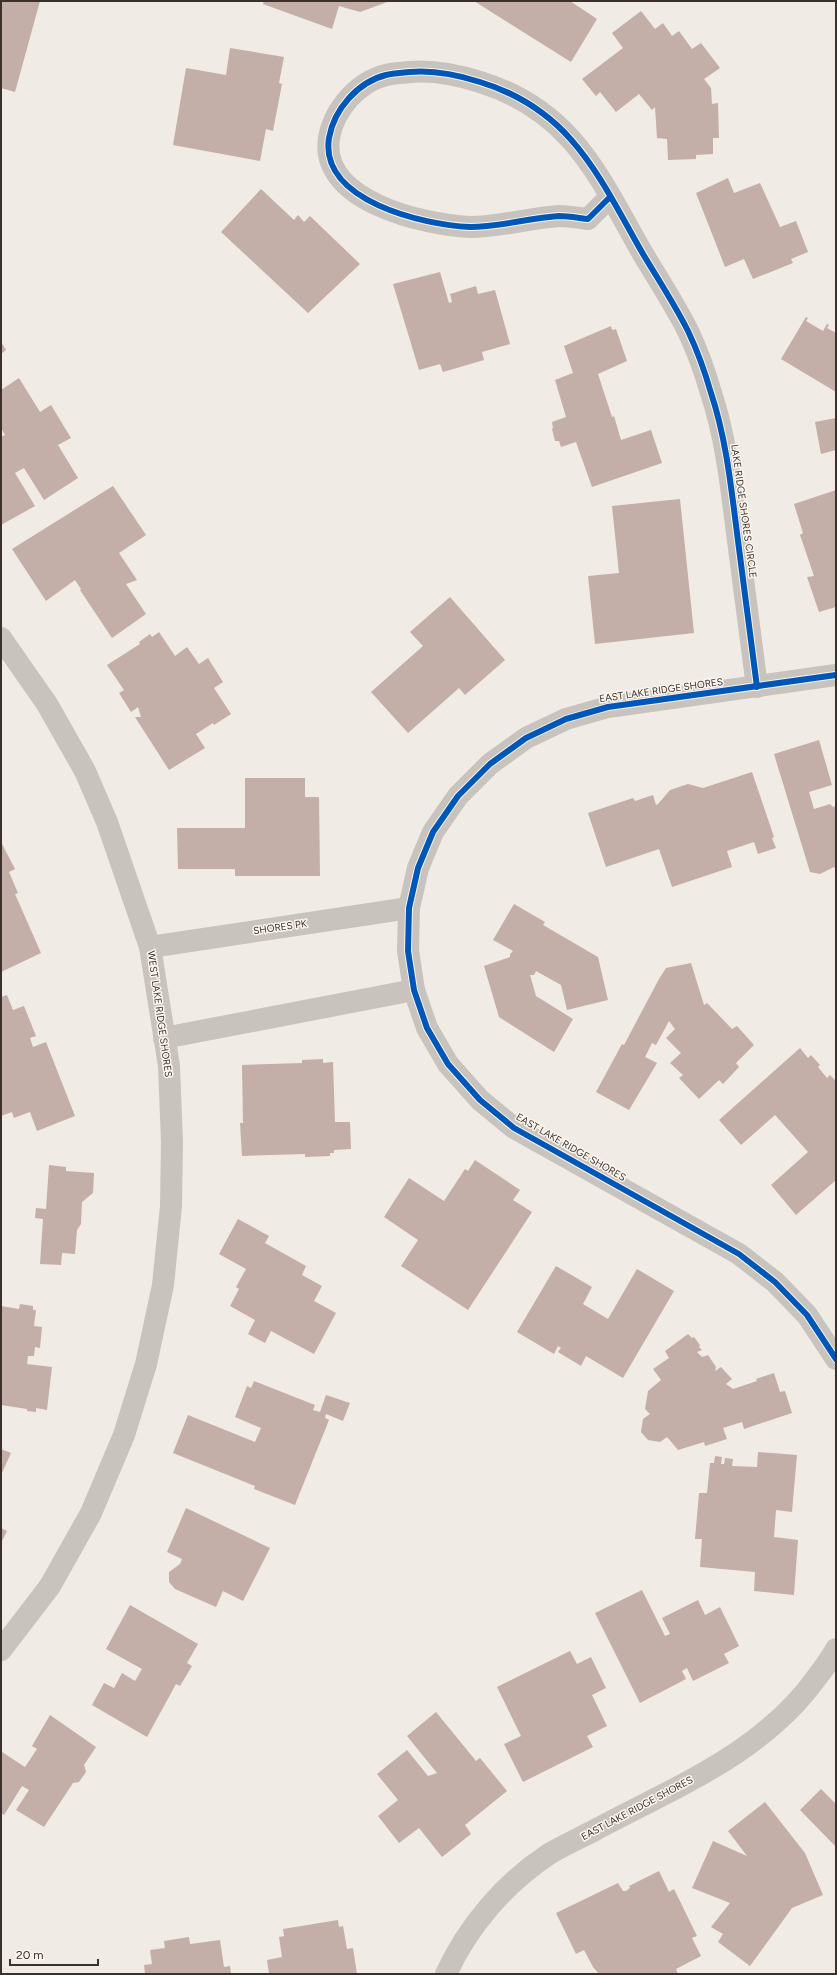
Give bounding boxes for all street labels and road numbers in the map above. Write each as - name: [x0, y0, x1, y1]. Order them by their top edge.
- street label: LAKE RIDGE SHORES CIRCLE: [728, 443, 760, 579]
- street label: EAST LAKE RIDGE SHORES: [598, 675, 724, 705]
- street label: SHORES PK: [252, 917, 309, 937]
- street label: WEST LAKE RIDGE SHORES: [145, 950, 175, 1078]
- street label: EAST LAKE RIDGE SHORES: [514, 1110, 628, 1184]
- street label: EAST LAKE RIDGE SHORES: [579, 1773, 695, 1843]

